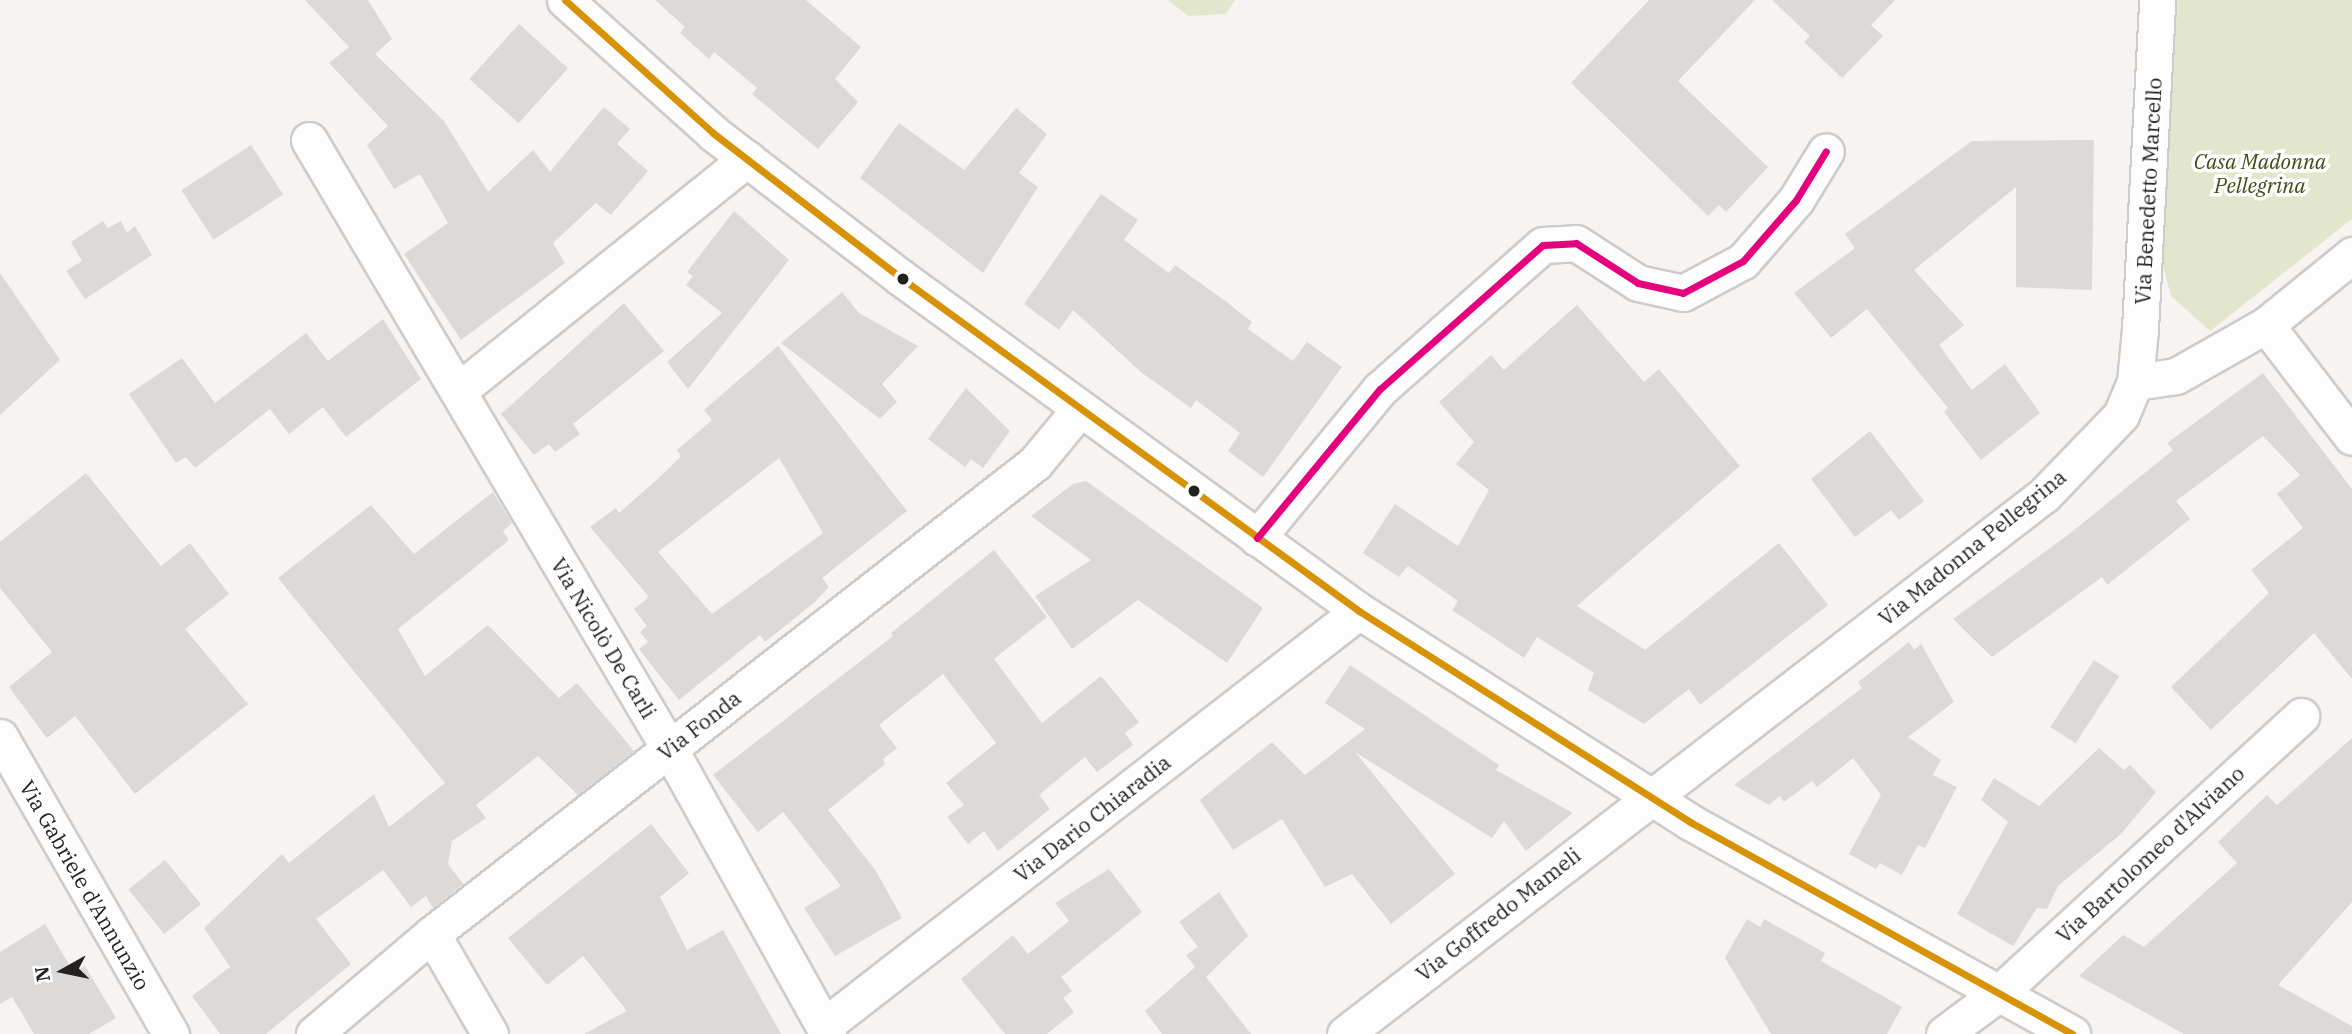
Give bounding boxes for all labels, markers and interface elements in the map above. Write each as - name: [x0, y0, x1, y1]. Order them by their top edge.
- street label: Via Benedetto Marcello: [2129, 77, 2167, 305]
- park label: Casa Madonna Pellegrina: [2194, 148, 2326, 198]
- unlabelled marker: [896, 272, 910, 286]
- street label: Via Madonna Pellegrina: [1873, 464, 2071, 630]
- unlabelled marker: [1187, 484, 1201, 498]
- street label: Via Nicolò De Carli: [546, 553, 662, 723]
- street label: Via Fonda: [653, 685, 745, 765]
- street label: Via Dario Chiaradia: [1009, 749, 1175, 887]
- street label: Via Bartolomeo d'Alviano: [2051, 760, 2249, 948]
- street label: Via Gabriele d'Annunzio: [15, 776, 155, 994]
- street label: Via Goffredo Mameli: [1411, 842, 1585, 986]
- north arrow: [28, 936, 98, 1006]
- text: N: [29, 965, 55, 984]

